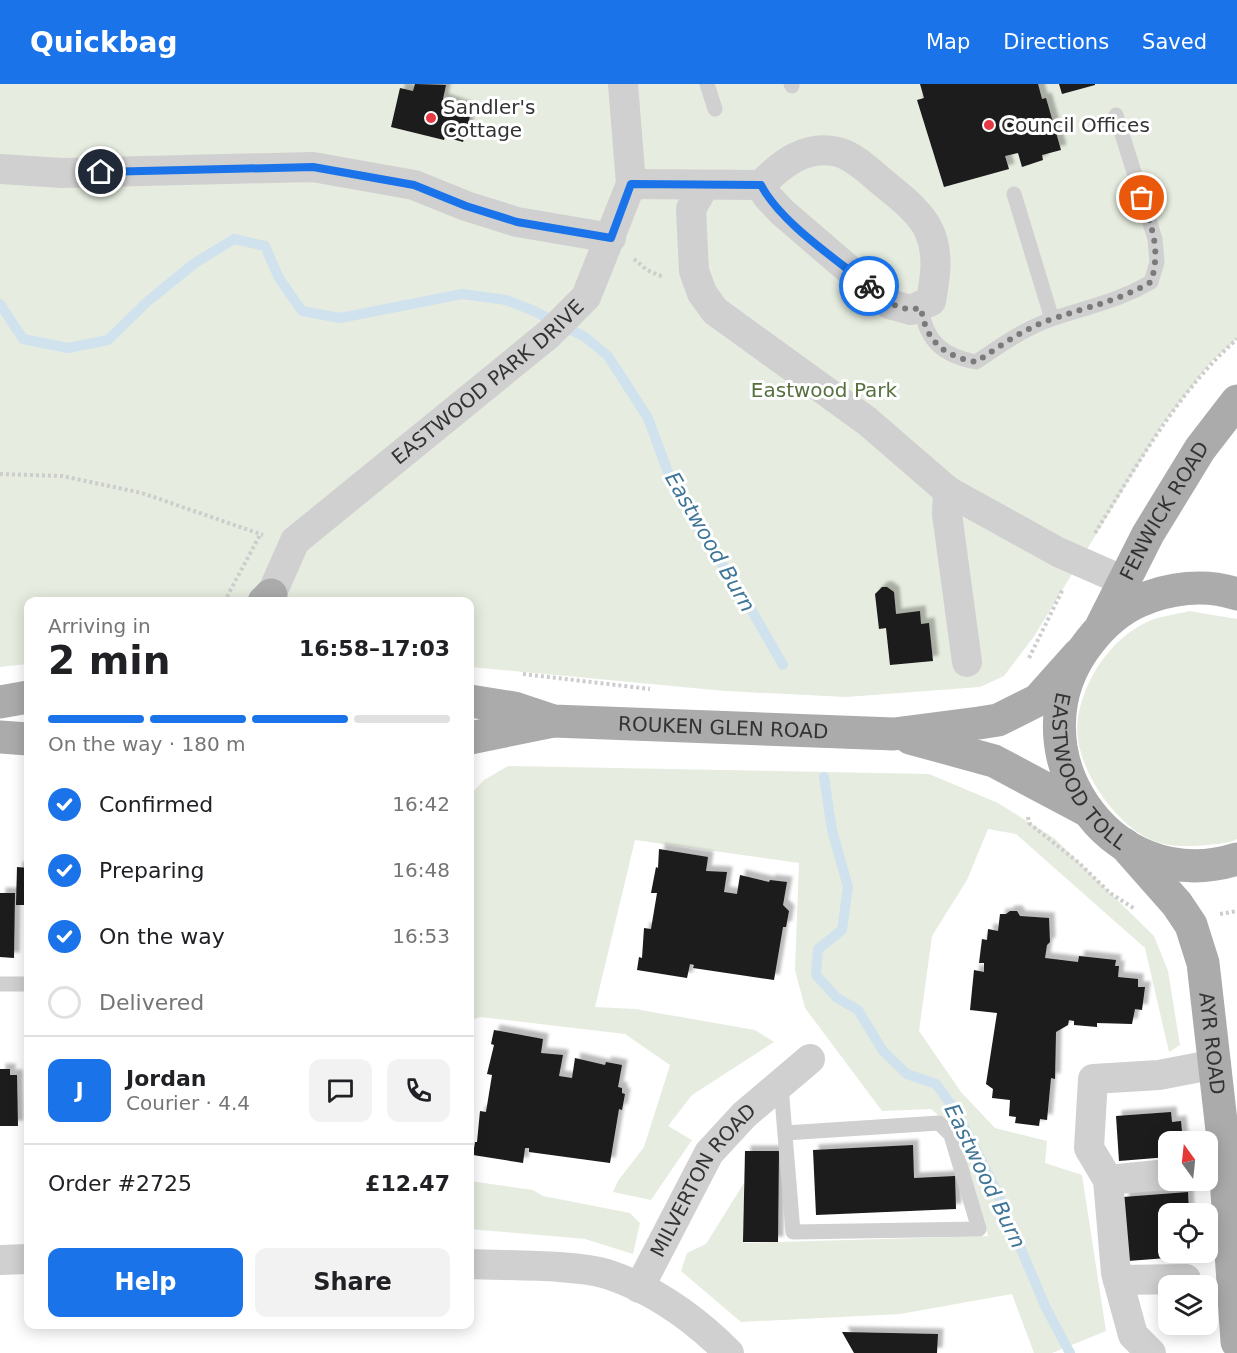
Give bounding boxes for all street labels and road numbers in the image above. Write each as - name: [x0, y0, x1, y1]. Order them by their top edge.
- street label: EASTWOOD PARK DRIVE: [387, 294, 589, 469]
- street label: FENWICK ROAD: [1115, 437, 1214, 584]
- street label: EASTWOOD TOLL: [1047, 690, 1132, 855]
- street label: ROUKEN GLEN ROAD: [618, 711, 829, 743]
- street label: AYR ROAD: [1194, 991, 1230, 1096]
- street label: MILVERTON ROAD: [645, 1098, 761, 1261]

